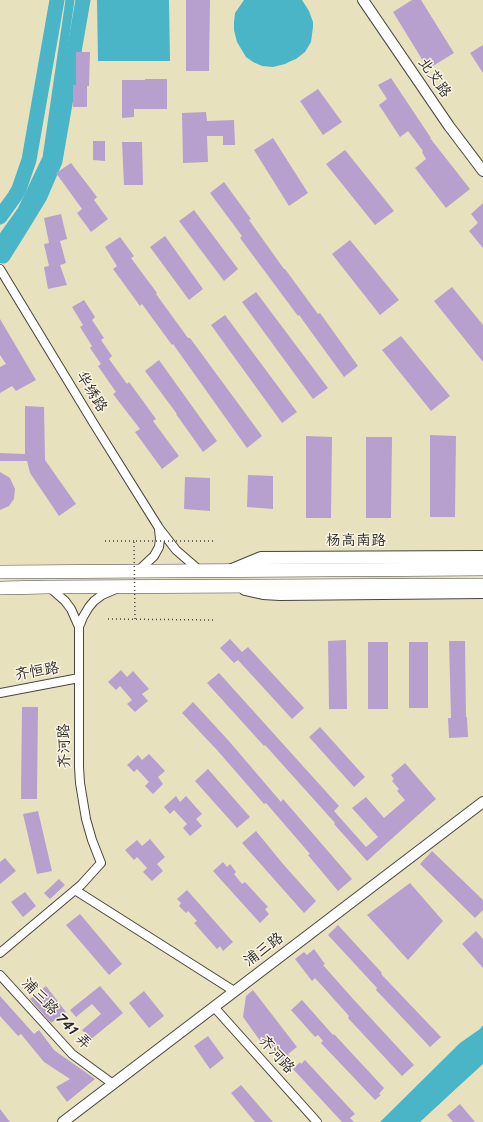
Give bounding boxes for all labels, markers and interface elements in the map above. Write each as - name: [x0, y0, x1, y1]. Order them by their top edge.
- street label: 北艾路: [414, 54, 454, 102]
- street label: 华绣路: [72, 368, 110, 416]
- street label: 杨高南路: [326, 532, 386, 550]
- street label: 齐恒路: [13, 659, 61, 685]
- street label: 齐河路: [56, 723, 74, 769]
- street label: 浦三路: [241, 929, 287, 971]
- street label: 浦三路 741 弄: [18, 975, 94, 1053]
- street label: 齐河路: [254, 1032, 298, 1078]

